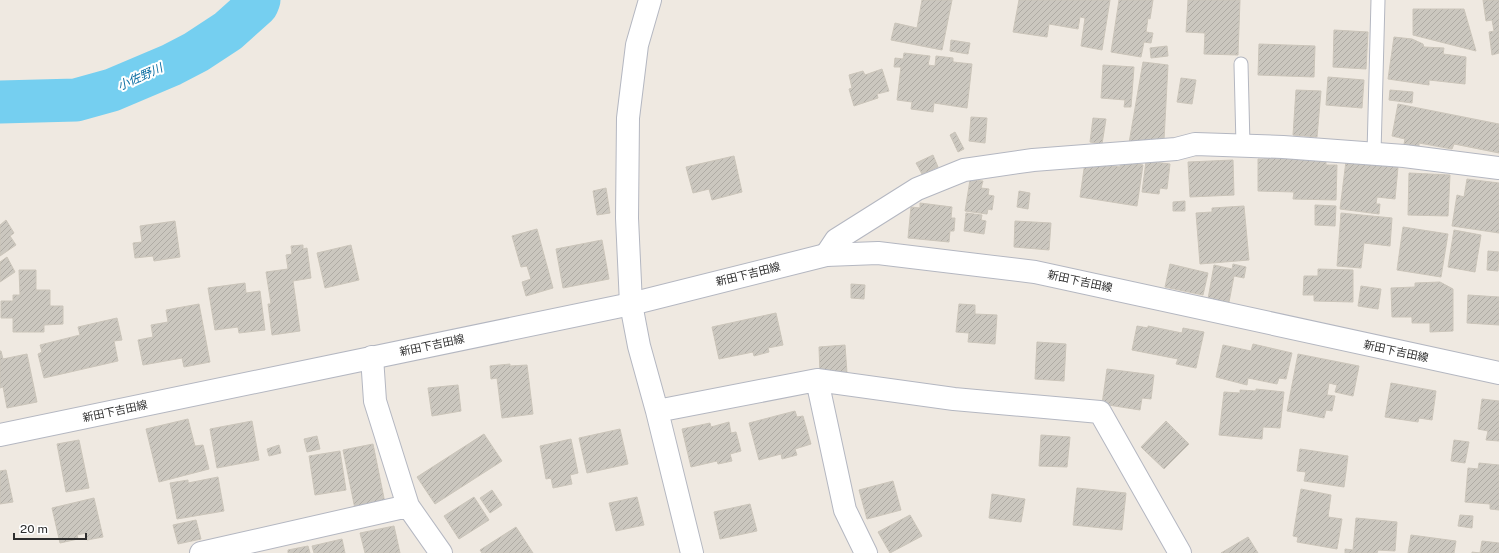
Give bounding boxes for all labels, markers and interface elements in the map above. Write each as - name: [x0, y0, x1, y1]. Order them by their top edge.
- water label: 小佐野川: [115, 60, 167, 93]
- street label: 新田下吉田線: [715, 260, 781, 288]
- street label: 新田下吉田線: [1046, 268, 1114, 294]
- street label: 新田下吉田線: [398, 332, 466, 358]
- street label: 新田下吉田線: [1362, 338, 1430, 364]
- street label: 新田下吉田線: [81, 398, 149, 424]
- scale bar: [14, 515, 86, 541]
- text: 20 m: [20, 522, 48, 536]

